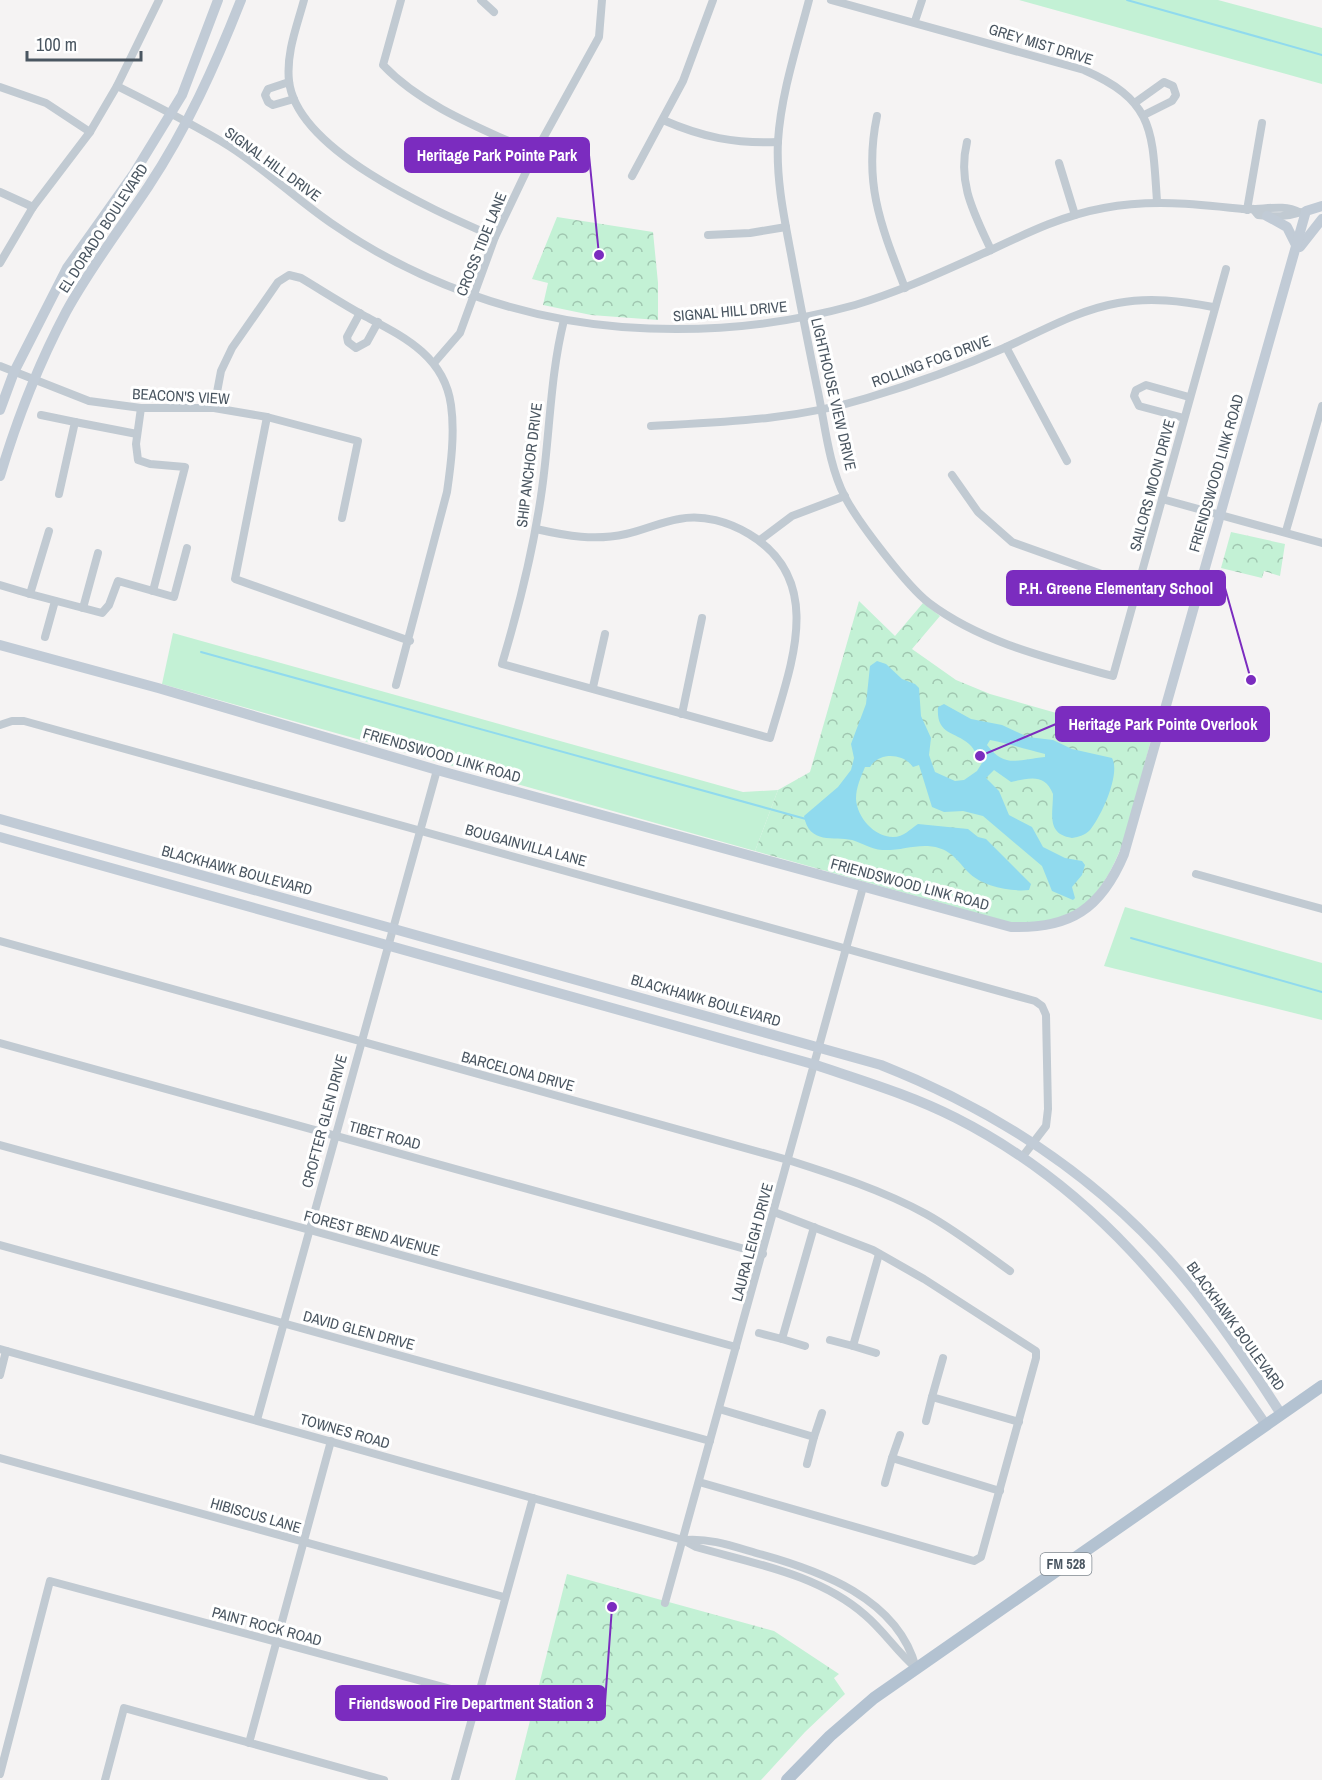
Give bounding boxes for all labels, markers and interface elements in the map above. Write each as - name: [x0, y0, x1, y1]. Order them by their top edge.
- street label: GREY MIST DRIVE: [986, 18, 1096, 70]
- scale bar: [27, 24, 141, 62]
- text: 100 m: [36, 32, 77, 57]
- street label: SIGNAL HILL DRIVE: [220, 122, 326, 206]
- callout: Heritage Park Pointe Park: [405, 138, 589, 172]
- text: Heritage Park Pointe Park: [417, 144, 578, 166]
- street label: EL DORADO BOULEVARD: [53, 159, 153, 297]
- street label: CROSS TIDE LANE: [451, 189, 511, 299]
- street label: SIGNAL HILL DRIVE: [672, 296, 788, 326]
- street label: LIGHTHOUSE VIEW DRIVE: [806, 316, 862, 472]
- street label: ROLLING FOG DRIVE: [869, 330, 993, 392]
- street label: BEACON'S VIEW: [132, 383, 231, 409]
- street label: FRIENDSWOOD LINK ROAD: [1183, 391, 1249, 554]
- street label: SHIP ANCHOR DRIVE: [511, 401, 547, 529]
- street label: SAILORS MOON DRIVE: [1124, 417, 1180, 553]
- callout: P.H. Greene Elementary School: [1007, 571, 1225, 605]
- text: P.H. Greene Elementary School: [1019, 577, 1213, 599]
- callout: Heritage Park Pointe Overlook: [1056, 707, 1269, 741]
- text: Heritage Park Pointe Overlook: [1069, 713, 1258, 735]
- street label: FRIENDSWOOD LINK ROAD: [361, 722, 524, 788]
- street label: BOUGAINVILLA LANE: [463, 819, 589, 871]
- street label: BLACKHAWK BOULEVARD: [159, 840, 315, 900]
- street label: FRIENDSWOOD LINK ROAD: [828, 853, 992, 915]
- street label: BLACKHAWK BOULEVARD: [629, 969, 784, 1032]
- street label: BARCELONA DRIVE: [459, 1046, 577, 1096]
- street label: CROFTER GLEN DRIVE: [296, 1052, 352, 1190]
- street label: TIBET ROAD: [347, 1115, 423, 1155]
- street label: LAURA LEIGH DRIVE: [726, 1181, 778, 1303]
- street label: FOREST BEND AVENUE: [302, 1205, 442, 1261]
- street label: BLACKHAWK BOULEVARD: [1182, 1257, 1290, 1395]
- street label: DAVID GLEN DRIVE: [301, 1305, 417, 1355]
- street label: TOWNES ROAD: [298, 1408, 393, 1454]
- street label: HIBISCUS LANE: [208, 1492, 304, 1538]
- road number: FM 528: [1040, 1553, 1092, 1575]
- street label: PAINT ROCK ROAD: [210, 1601, 324, 1651]
- callout: Friendswood Fire Department Station 3: [336, 1686, 605, 1720]
- text: Friendswood Fire Department Station 3: [349, 1692, 593, 1714]

